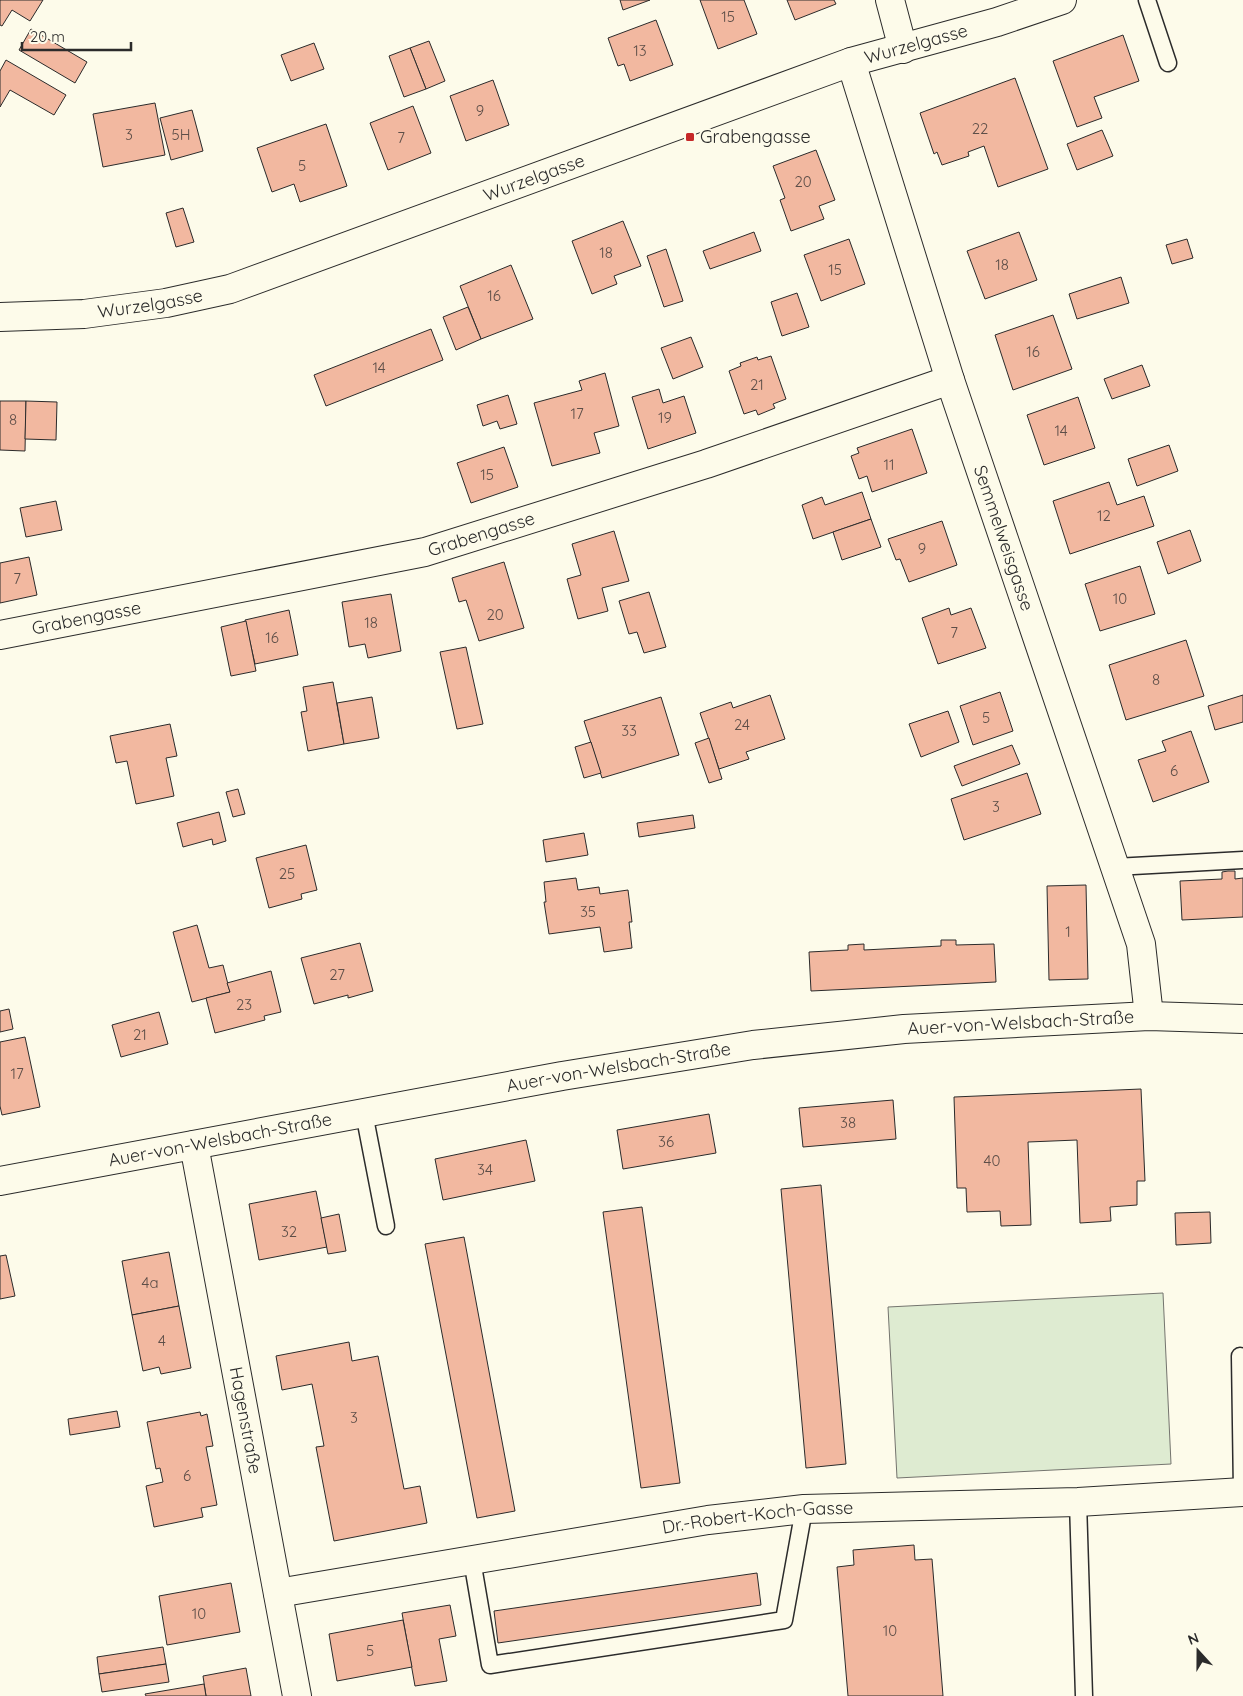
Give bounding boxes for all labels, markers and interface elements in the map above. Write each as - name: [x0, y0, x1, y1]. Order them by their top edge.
- house number: 15: [721, 7, 735, 26]
- street label: Wurzelgasse: [862, 19, 970, 69]
- scale bar: [22, 20, 131, 52]
- text: 20 m: [30, 27, 65, 46]
- house number: 13: [633, 41, 647, 60]
- house number: 9: [476, 101, 484, 120]
- house number: 22: [972, 119, 988, 138]
- house number: 3: [125, 125, 133, 144]
- house number: 5H: [172, 125, 190, 144]
- place label: Grabengasse: [700, 125, 811, 148]
- house number: 7: [397, 128, 405, 147]
- marker: Grabengasse: [684, 131, 696, 143]
- street label: Wurzelgasse: [480, 148, 588, 206]
- house number: 5: [298, 156, 306, 175]
- house number: 20: [794, 172, 812, 191]
- house number: 18: [599, 243, 613, 262]
- house number: 18: [995, 255, 1009, 274]
- house number: 15: [828, 260, 842, 279]
- street label: Wurzelgasse: [96, 283, 205, 323]
- house number: 16: [487, 286, 501, 305]
- house number: 16: [1026, 342, 1040, 361]
- house number: 14: [372, 358, 386, 377]
- house number: 21: [750, 375, 764, 394]
- house number: 17: [570, 404, 584, 423]
- house number: 19: [658, 408, 672, 427]
- house number: 8: [9, 410, 17, 429]
- house number: 14: [1054, 421, 1068, 440]
- house number: 11: [883, 455, 895, 474]
- street label: Semmelweisgasse: [969, 462, 1039, 614]
- house number: 15: [480, 465, 494, 484]
- street label: Grabengasse: [425, 506, 537, 561]
- house number: 12: [1097, 506, 1111, 525]
- house number: 9: [918, 539, 926, 558]
- house number: 7: [13, 569, 21, 588]
- house number: 10: [1113, 589, 1127, 608]
- street label: Grabengasse: [30, 596, 143, 640]
- house number: 20: [486, 605, 504, 624]
- house number: 18: [364, 613, 378, 632]
- house number: 7: [950, 623, 958, 642]
- house number: 16: [265, 628, 279, 647]
- house number: 8: [1152, 670, 1160, 689]
- house number: 5: [982, 708, 990, 727]
- house number: 24: [734, 715, 750, 734]
- house number: 33: [621, 721, 637, 740]
- house number: 6: [1170, 761, 1178, 780]
- house number: 3: [992, 797, 1000, 816]
- house number: 25: [279, 864, 295, 883]
- house number: 35: [580, 902, 596, 921]
- house number: 1: [1065, 922, 1071, 941]
- house number: 27: [329, 965, 345, 984]
- house number: 23: [236, 995, 252, 1014]
- street label: Auer-von-Welsbach-Straße: [907, 1005, 1135, 1040]
- house number: 21: [133, 1025, 147, 1044]
- street label: Auer-von-Welsbach-Straße: [505, 1037, 732, 1097]
- house number: 17: [10, 1064, 24, 1083]
- street label: Auer-von-Welsbach-Straße: [106, 1107, 334, 1172]
- house number: 38: [840, 1113, 856, 1132]
- house number: 36: [658, 1132, 674, 1151]
- house number: 40: [984, 1151, 1000, 1170]
- house number: 34: [477, 1160, 493, 1179]
- house number: 32: [281, 1222, 297, 1241]
- house number: 4a: [142, 1273, 159, 1292]
- house number: 4: [158, 1331, 166, 1350]
- street label: Hagenstraße: [225, 1365, 267, 1476]
- house number: 3: [350, 1408, 358, 1427]
- house number: 6: [183, 1466, 191, 1485]
- street label: Dr.-Robert-Koch-Gasse: [660, 1496, 854, 1539]
- house number: 10: [192, 1604, 206, 1623]
- house number: 10: [883, 1621, 897, 1640]
- north arrow: [1173, 1626, 1223, 1676]
- text: N: [1185, 1629, 1201, 1649]
- house number: 5: [366, 1641, 374, 1660]

